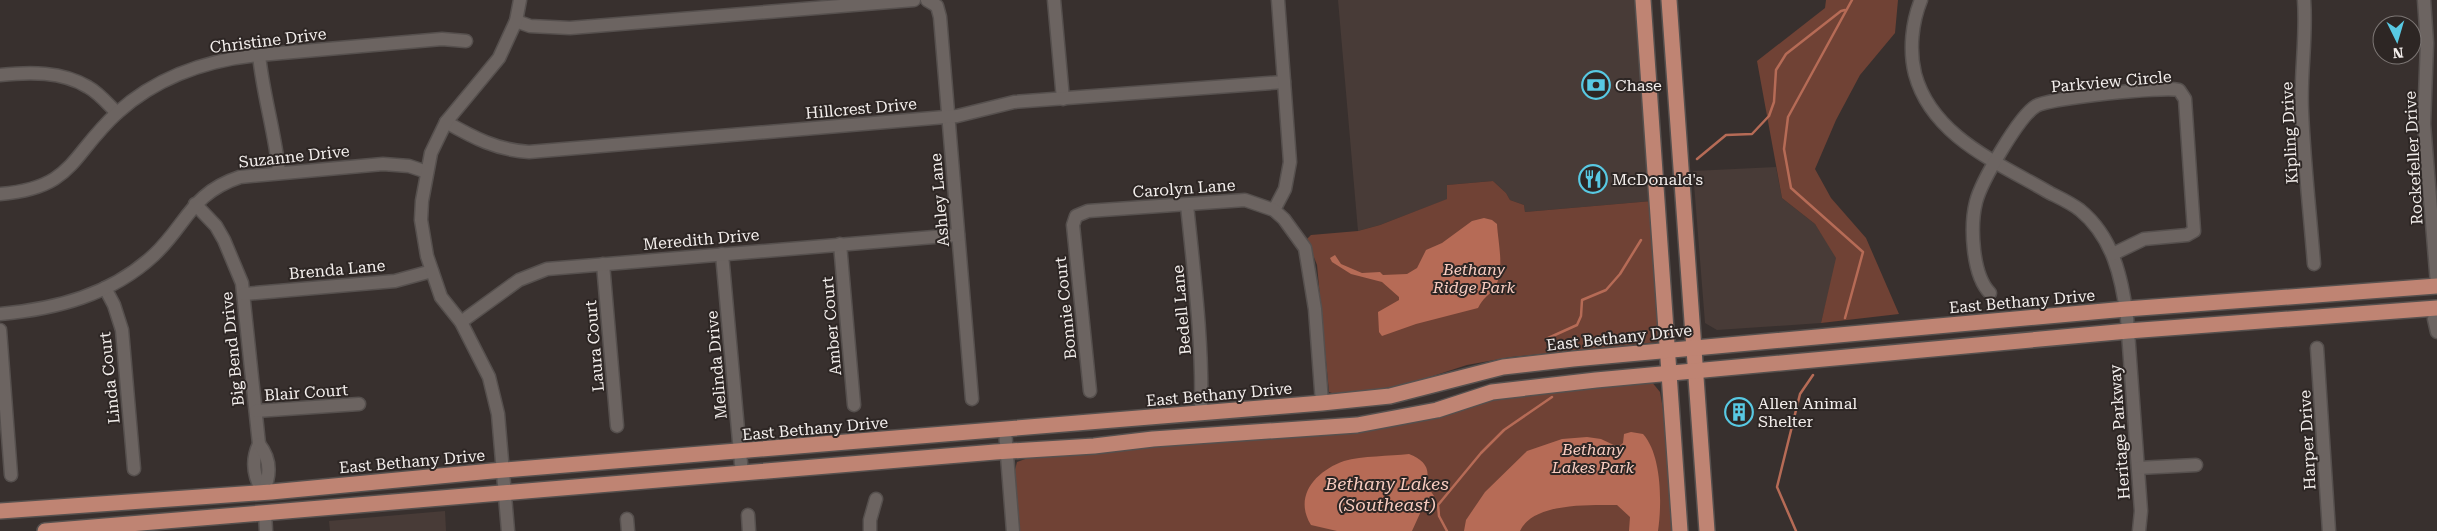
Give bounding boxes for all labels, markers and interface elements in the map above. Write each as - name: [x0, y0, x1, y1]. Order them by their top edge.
- north arrow: [2372, 15, 2422, 65]
- street label: Christine Drive: [209, 24, 328, 57]
- text: N: [2392, 45, 2404, 61]
- street label: Parkview Circle: [2050, 67, 2172, 96]
- bank icon: Chase: [1581, 70, 1611, 100]
- place label: Chase: [1615, 76, 1662, 95]
- street label: Kipling Drive: [2277, 81, 2302, 185]
- street label: Rockefeller Drive: [2400, 90, 2426, 225]
- street label: Hillcrest Drive: [804, 94, 918, 123]
- street label: Suzanne Drive: [238, 141, 351, 172]
- street label: Ashley Lane: [926, 152, 953, 248]
- restaurant icon: McDonald's: [1578, 164, 1608, 194]
- place label: McDonald's: [1612, 170, 1704, 189]
- street label: Carolyn Lane: [1132, 175, 1236, 202]
- street label: Meredith Drive: [642, 225, 760, 254]
- street label: Brenda Lane: [288, 256, 386, 283]
- street label: Bonnie Court: [1051, 256, 1080, 360]
- park label: Bethany Ridge Park: [1432, 260, 1516, 297]
- street label: Bedell Lane: [1168, 264, 1195, 356]
- street label: Amber Court: [818, 276, 845, 376]
- street label: East Bethany Drive: [1948, 286, 2096, 317]
- street label: Big Bend Drive: [217, 291, 248, 407]
- street label: Laura Court: [581, 299, 608, 393]
- street label: Melinda Drive: [702, 310, 731, 420]
- street label: East Bethany Drive: [1545, 320, 1693, 355]
- street label: Linda Court: [95, 331, 124, 425]
- street label: Heritage Parkway: [2105, 363, 2134, 500]
- street label: East Bethany Drive: [1145, 379, 1293, 410]
- street label: Blair Court: [263, 380, 349, 405]
- street label: Harper Drive: [2295, 389, 2320, 490]
- place label: Allen Animal Shelter: [1758, 394, 1857, 431]
- building icon: Allen Animal Shelter: [1724, 397, 1754, 427]
- street label: East Bethany Drive: [741, 413, 889, 444]
- park label: Bethany Lakes Park: [1551, 440, 1635, 477]
- street label: East Bethany Drive: [338, 446, 486, 477]
- water label: Bethany Lakes (Southeast): [1324, 473, 1449, 515]

